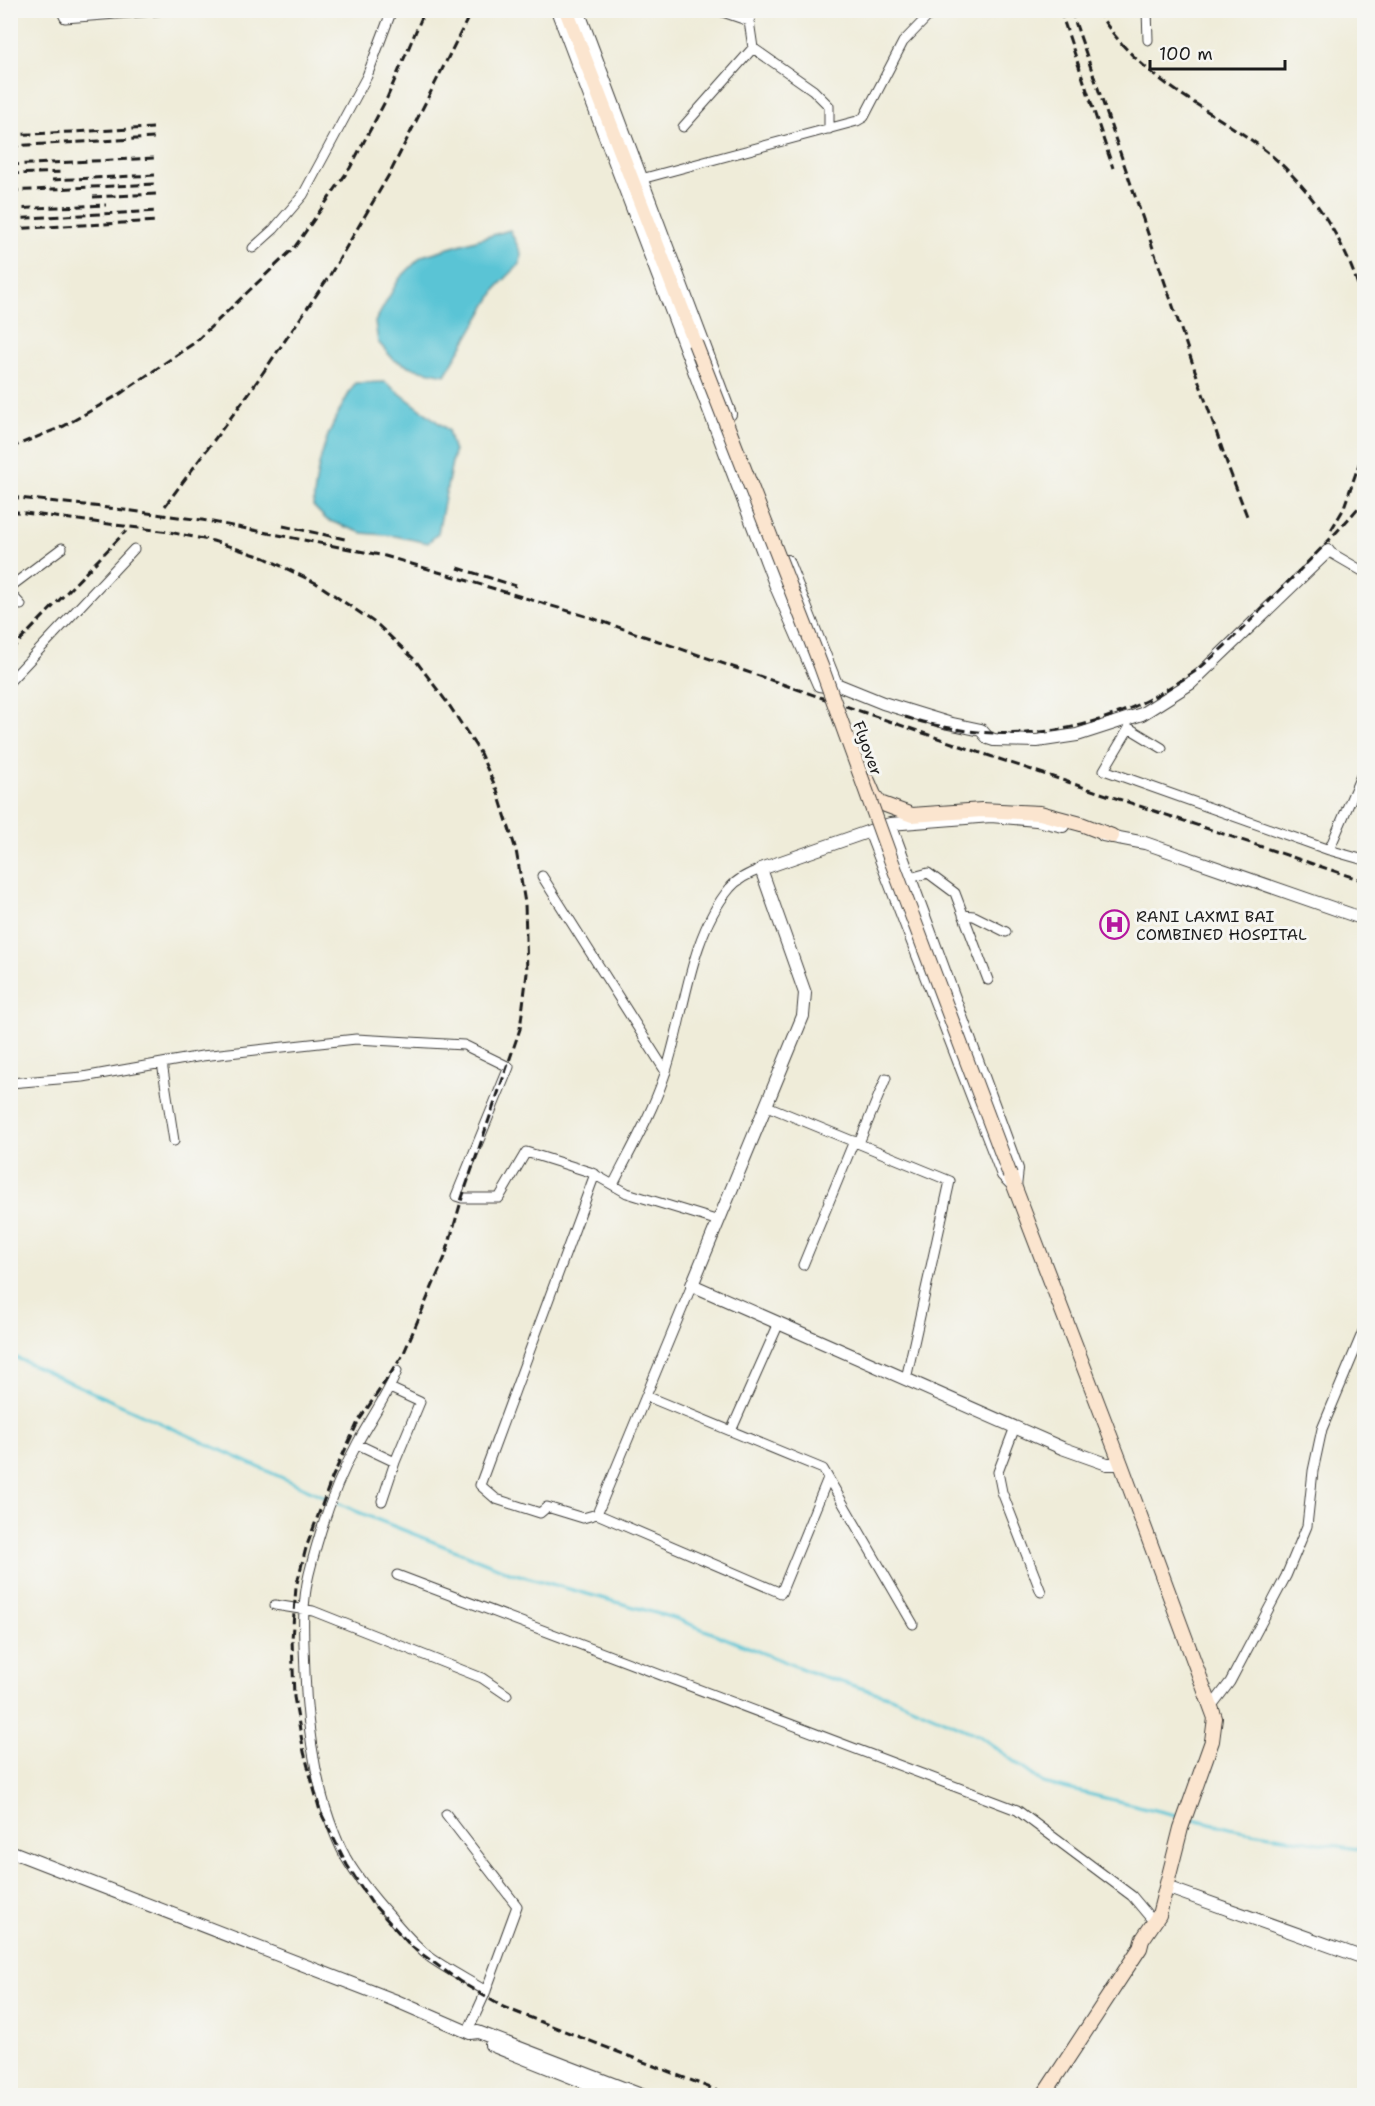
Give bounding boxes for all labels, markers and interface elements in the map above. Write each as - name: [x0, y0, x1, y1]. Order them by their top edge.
- scale bar: [1150, 33, 1285, 71]
- text: 100 m: [1159, 42, 1213, 66]
- street label: Flyover: [848, 718, 887, 778]
- place label: RANI LAXMI BAI COMBINED HOSPITAL: [1136, 906, 1307, 945]
- hospital icon: RANI LAXMI BAI COMBINED HOSPITAL: [1099, 909, 1131, 941]

